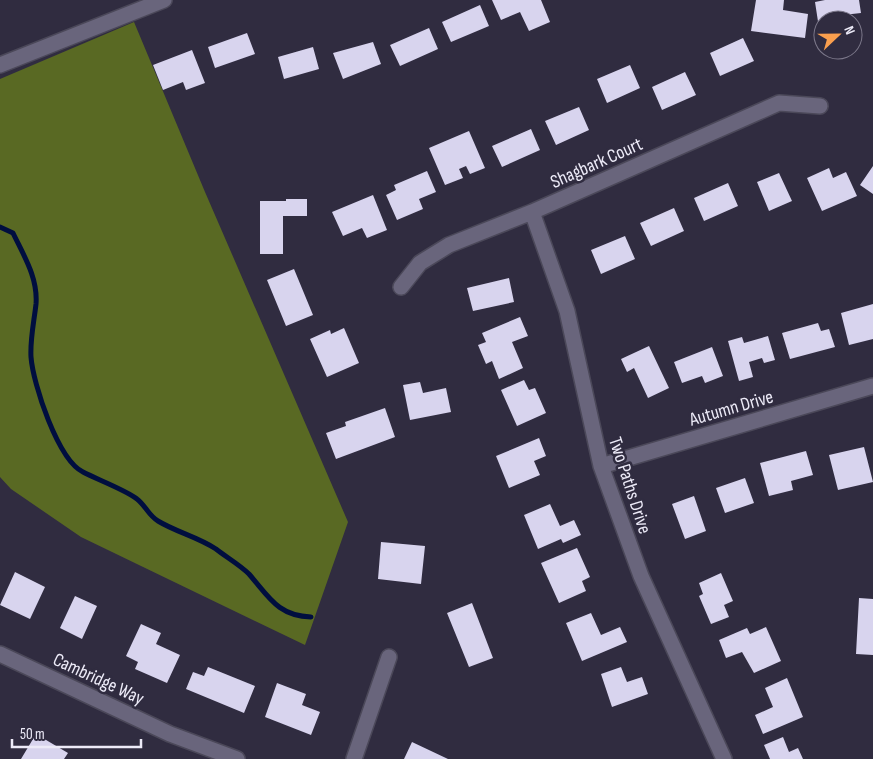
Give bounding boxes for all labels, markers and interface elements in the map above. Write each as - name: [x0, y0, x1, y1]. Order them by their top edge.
- north arrow: [813, 10, 863, 60]
- text: N: [840, 24, 859, 37]
- street label: Shagbark Court: [547, 133, 646, 194]
- street label: Autumn Drive: [686, 385, 776, 432]
- street label: Two Paths Drive: [603, 434, 656, 537]
- street label: Cambridge Way: [49, 648, 148, 711]
- scale bar: [12, 716, 141, 748]
- text: 50 m: [20, 725, 45, 744]

